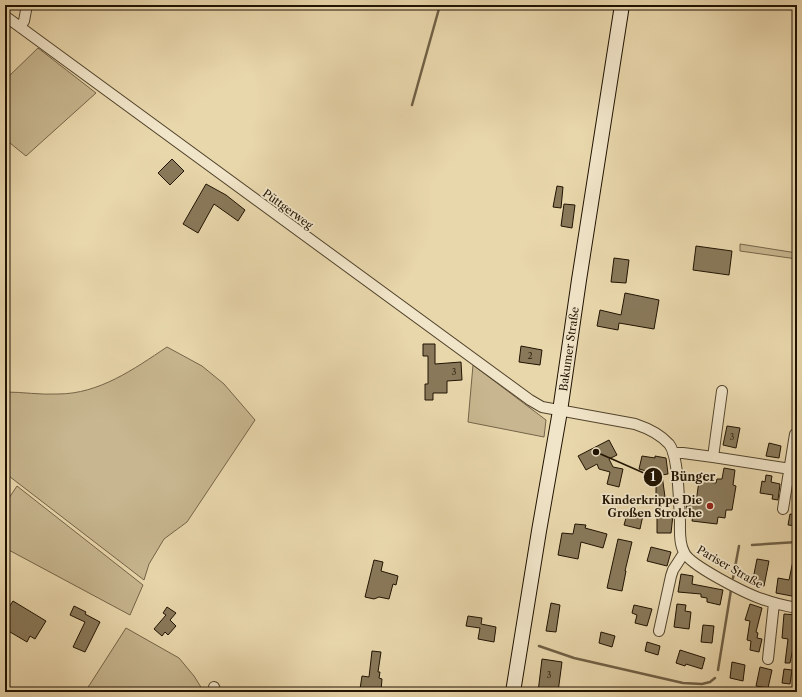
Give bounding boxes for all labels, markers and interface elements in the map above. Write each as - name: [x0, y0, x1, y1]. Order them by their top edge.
- street label: Püttgerweg: [260, 186, 316, 232]
- street label: Bakumer Straße: [556, 306, 582, 392]
- house number: 2: [527, 350, 533, 361]
- house number: 3: [452, 366, 457, 377]
- house number: 3: [730, 431, 735, 442]
- callout: Bünger: [643, 465, 724, 489]
- text: 1: [650, 469, 656, 484]
- text: Bünger: [671, 469, 716, 484]
- place label: Kinderkrippe Die Großen Strolche: [602, 493, 702, 520]
- marker: Kinderkrippe Die Großen Strolche: [705, 501, 715, 511]
- street label: Pariser Straße: [695, 542, 765, 592]
- house number: 3: [547, 669, 552, 680]

